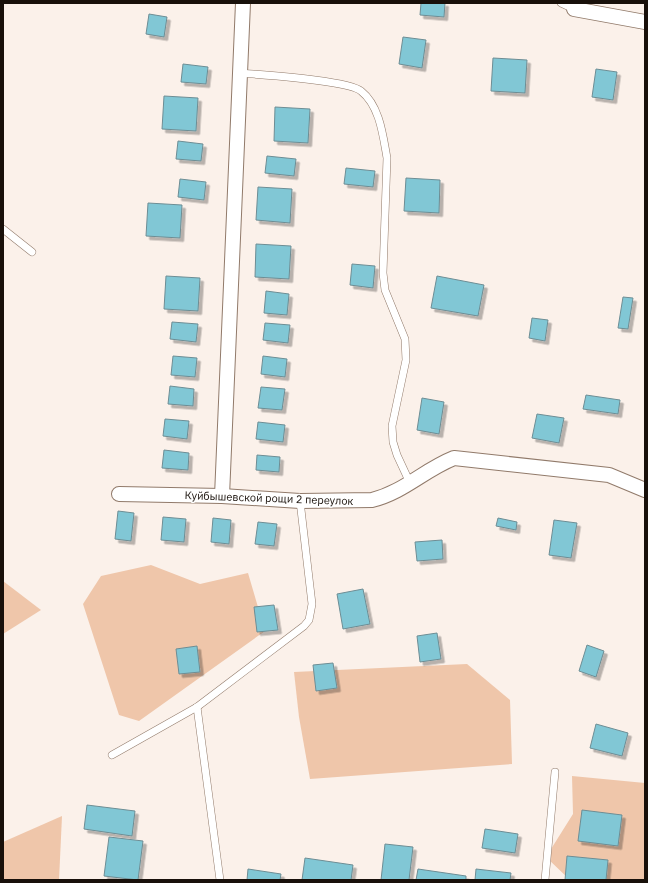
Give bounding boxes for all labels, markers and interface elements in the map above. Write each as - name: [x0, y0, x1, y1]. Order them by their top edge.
- street label: Куйбышевской рощи 2 переулок: [184, 488, 354, 508]

